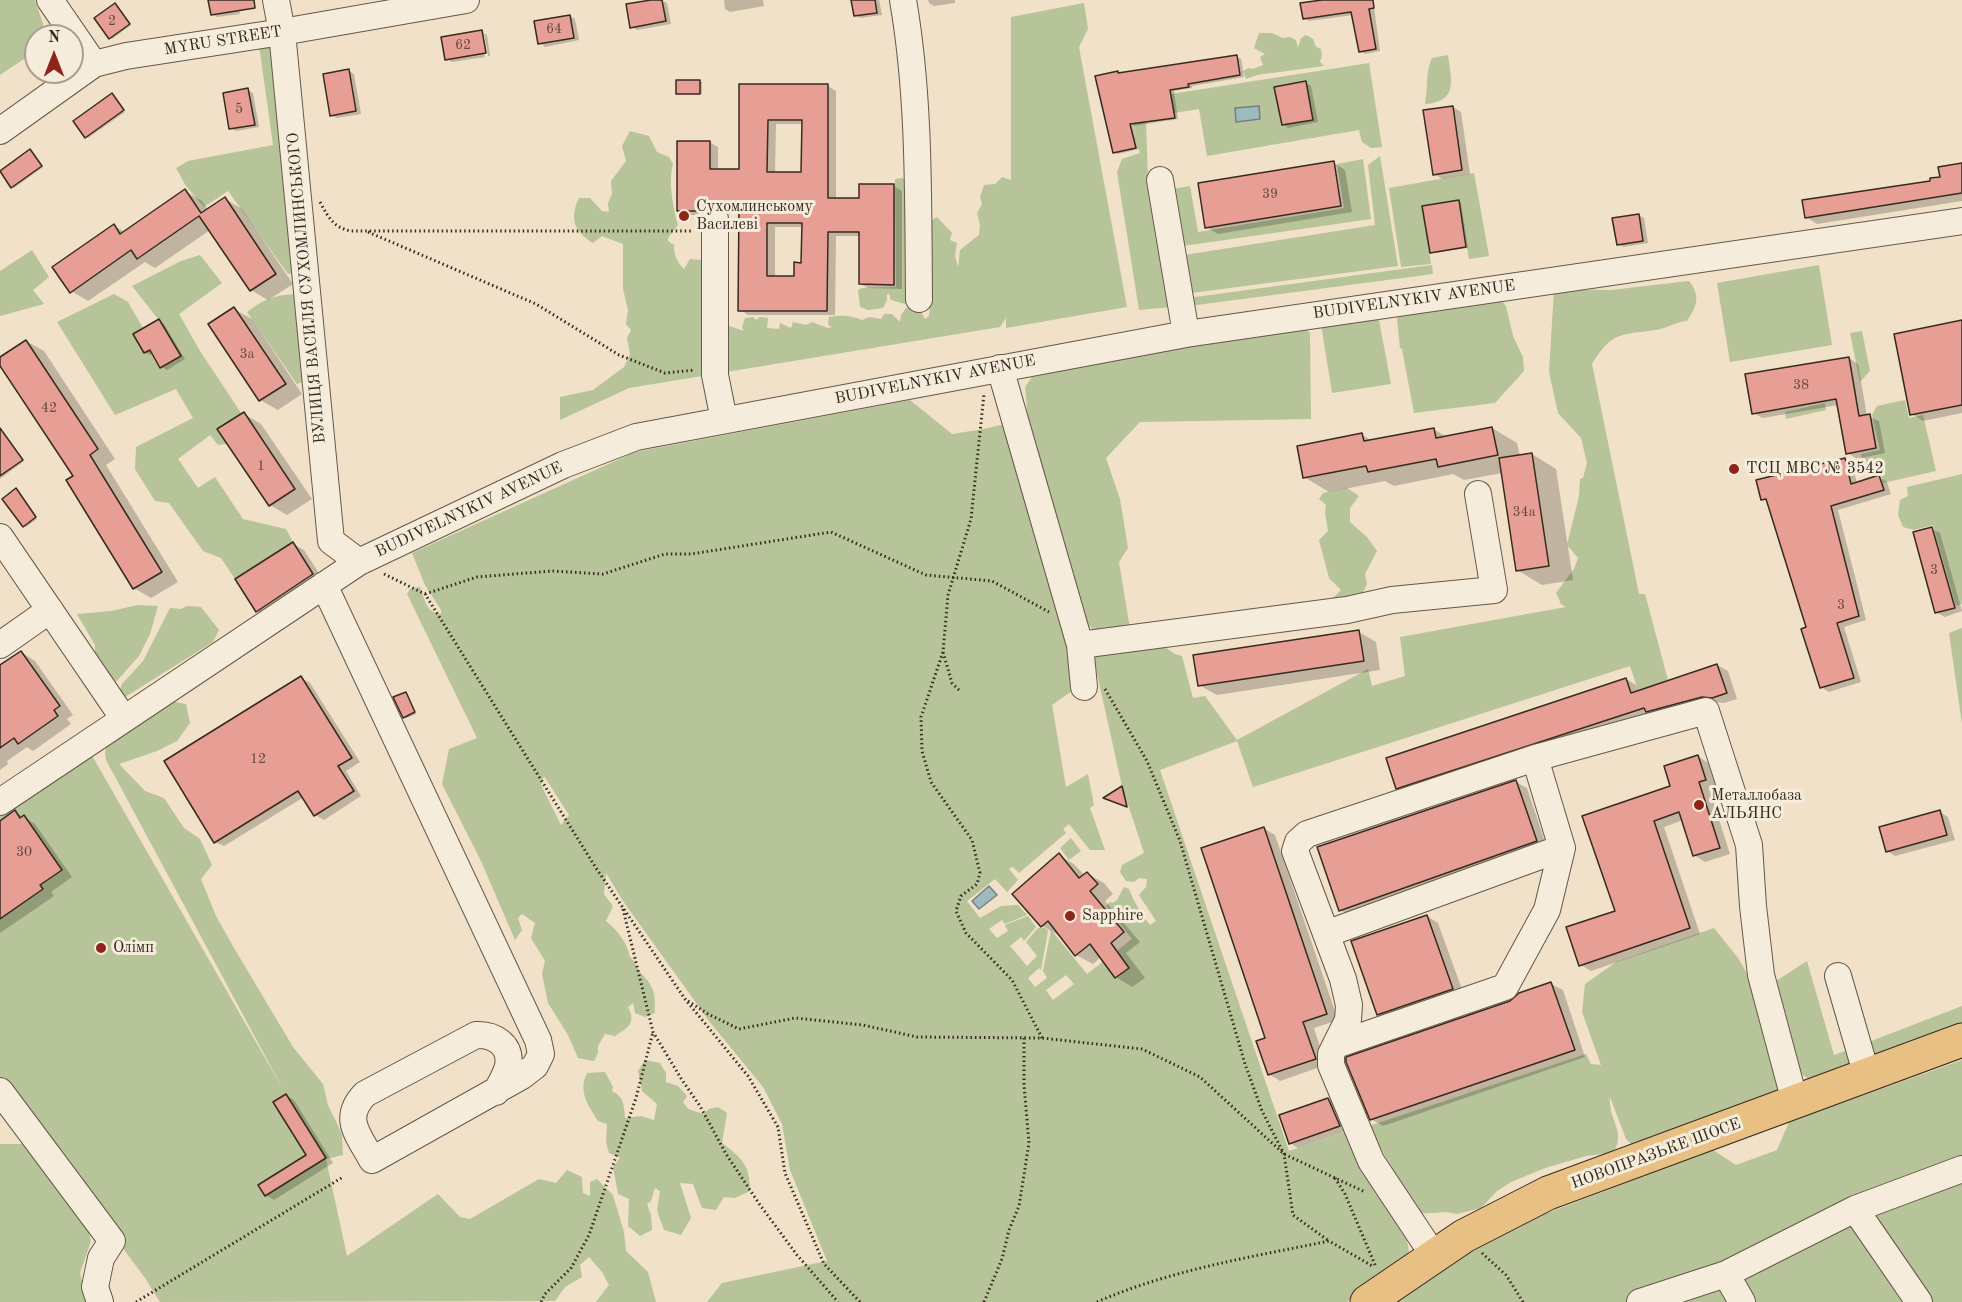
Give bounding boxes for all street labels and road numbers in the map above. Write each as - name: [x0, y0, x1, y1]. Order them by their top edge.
- street label: MYRU STREET: [163, 22, 283, 60]
- street label: ВУЛИЦЯ ВАСИЛЯ СУХОМЛИНСЬКОГО: [284, 132, 330, 444]
- street label: BUDIVELNYKIV AVENUE: [1312, 276, 1516, 324]
- street label: BUDIVELNYKIV AVENUE: [833, 351, 1037, 409]
- street label: BUDIVELNYKIV AVENUE: [372, 458, 566, 562]
- street label: НОВОПРАЗЬКЕ ШОСЕ: [1569, 1114, 1743, 1194]

